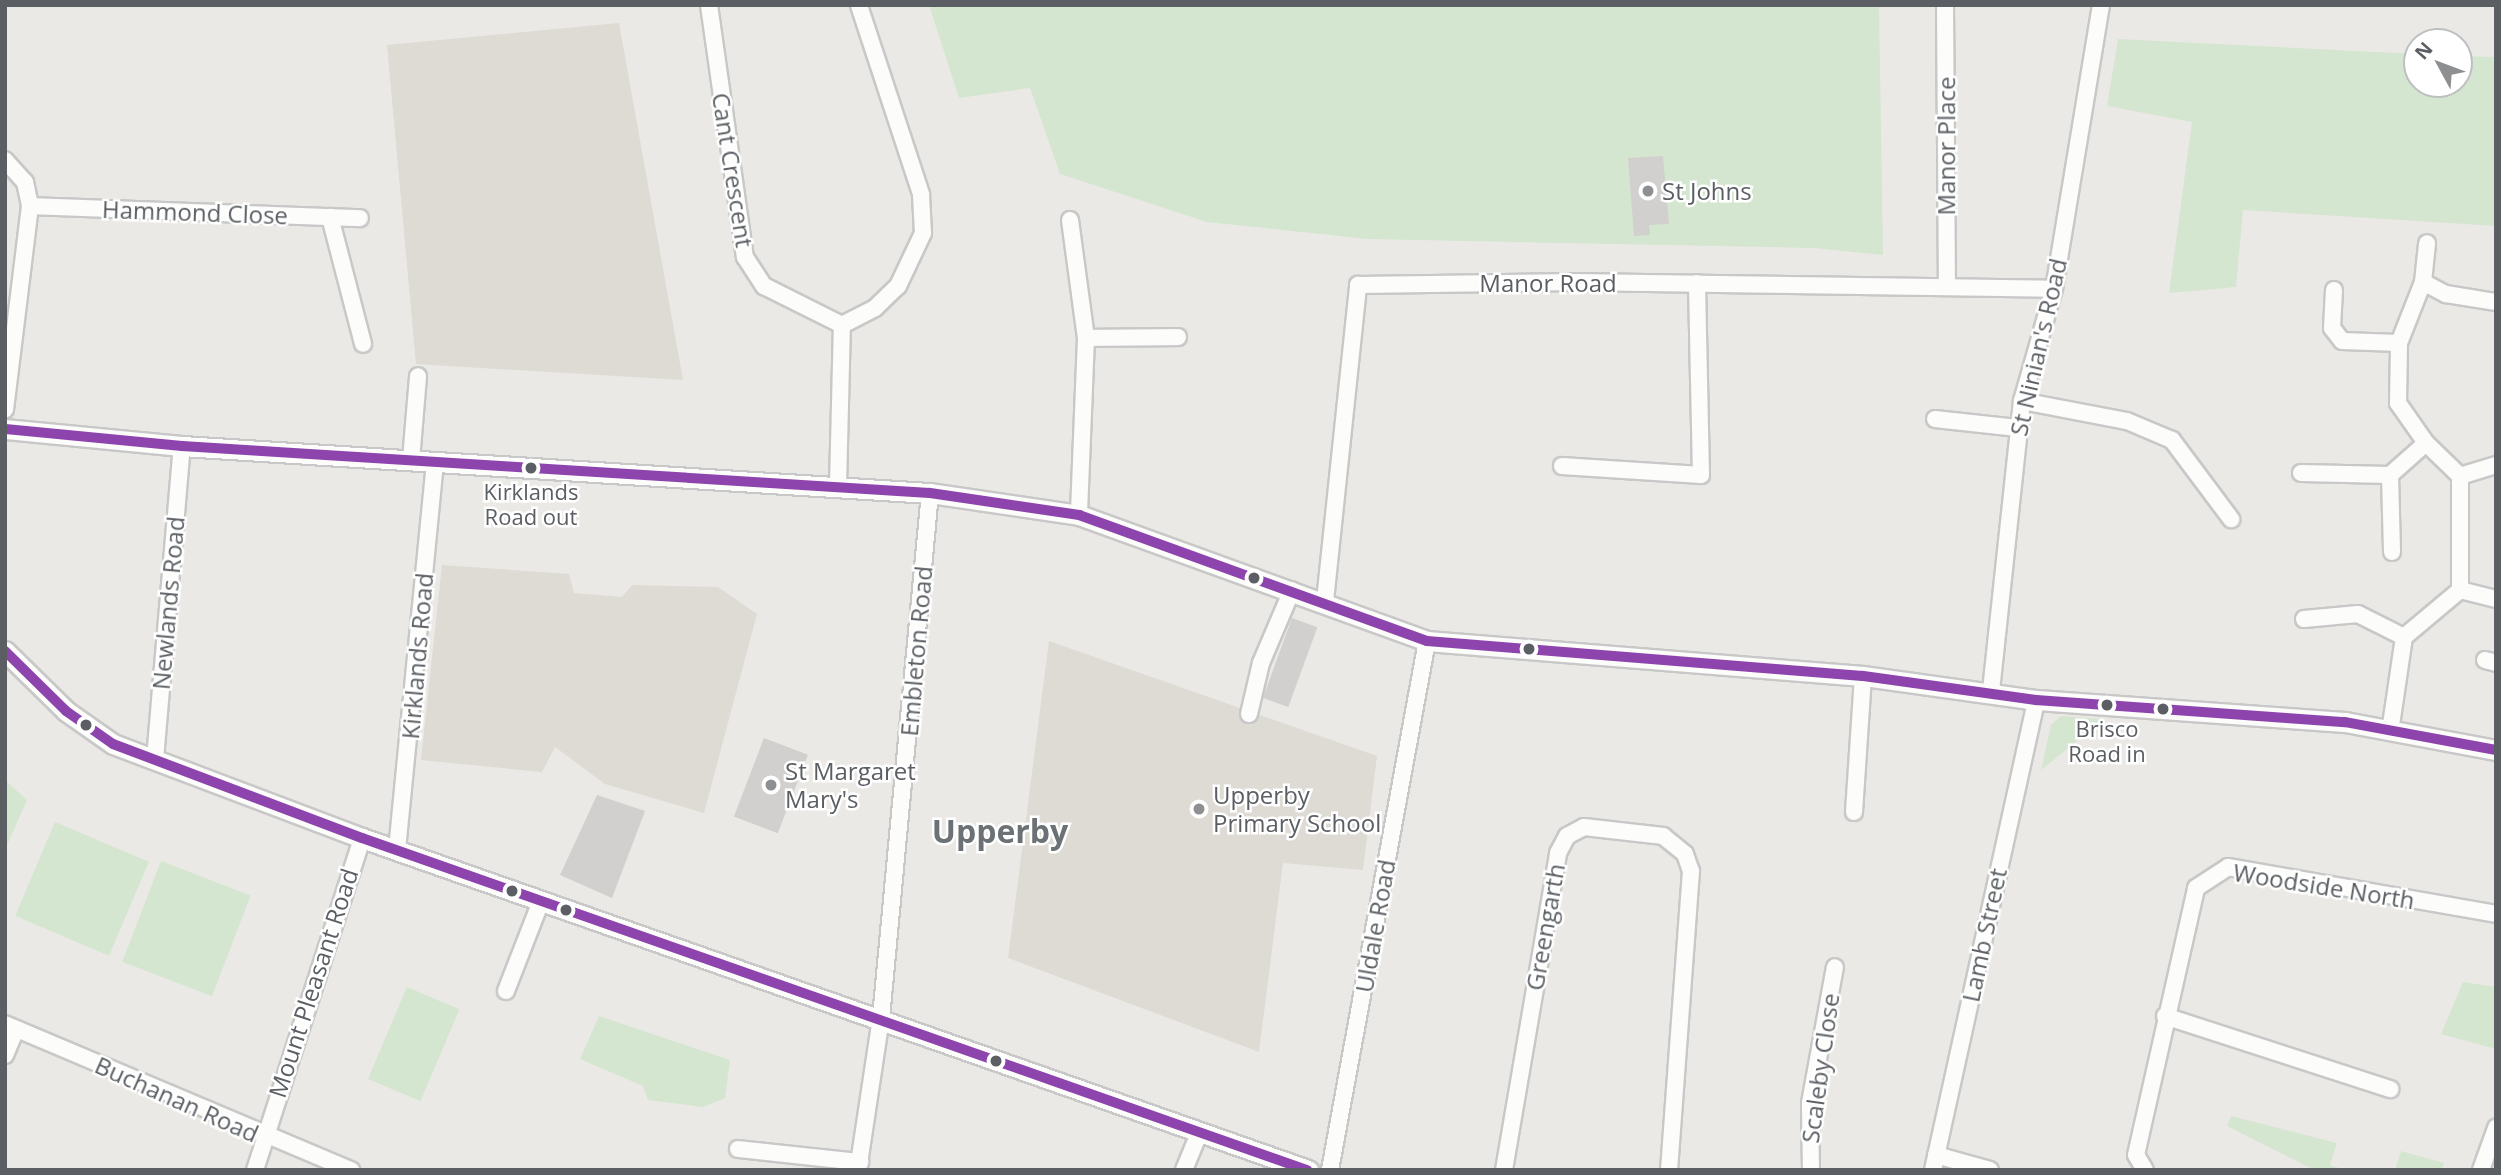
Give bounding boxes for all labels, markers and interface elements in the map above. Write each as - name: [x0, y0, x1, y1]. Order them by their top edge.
- north arrow: [2403, 28, 2473, 98]
- text: N: [2409, 36, 2439, 65]
- street label: Manor Place: [1932, 77, 1960, 215]
- street label: Cant Crescent: [707, 91, 759, 249]
- place label: St Johns: [1662, 177, 1752, 205]
- marker: St Johns: [1640, 183, 1656, 199]
- street label: Hammond Close: [102, 194, 288, 230]
- street label: St Ninian's Road: [2004, 256, 2072, 438]
- street label: Manor Road: [1479, 269, 1617, 297]
- marker: Kirklands Road out: [524, 461, 538, 475]
- place label: Kirklands Road out: [484, 478, 578, 530]
- street label: Newlands Road: [146, 515, 190, 691]
- street label: Embleton Road: [894, 565, 938, 737]
- unlabelled marker: [1247, 571, 1261, 585]
- street label: Kirklands Road: [395, 572, 439, 740]
- unlabelled marker: [1522, 642, 1536, 656]
- marker: Brisco Road in: [2100, 698, 2114, 712]
- unlabelled marker: [2156, 702, 2170, 716]
- place label: Brisco Road in: [2068, 715, 2146, 766]
- unlabelled marker: [79, 718, 93, 732]
- place label: St Margaret Mary's: [785, 757, 916, 813]
- marker: St Margaret Mary's: [763, 777, 779, 793]
- place label: Upperby Primary School: [1213, 781, 1381, 837]
- marker: Upperby Primary School: [1191, 801, 1207, 817]
- district label: Upperby: [932, 812, 1068, 850]
- street label: Uldale Road: [1349, 857, 1401, 995]
- street label: Woodside North: [2231, 857, 2417, 915]
- street label: Greengarth: [1520, 861, 1570, 993]
- street label: Mount Pleasant Road: [262, 865, 364, 1101]
- street label: Lamb Street: [1956, 865, 2012, 1005]
- unlabelled marker: [505, 884, 519, 898]
- unlabelled marker: [559, 903, 573, 917]
- street label: Scaleby Close: [1795, 991, 1845, 1145]
- street label: Buchanan Road: [91, 1050, 263, 1148]
- unlabelled marker: [989, 1054, 1003, 1068]

